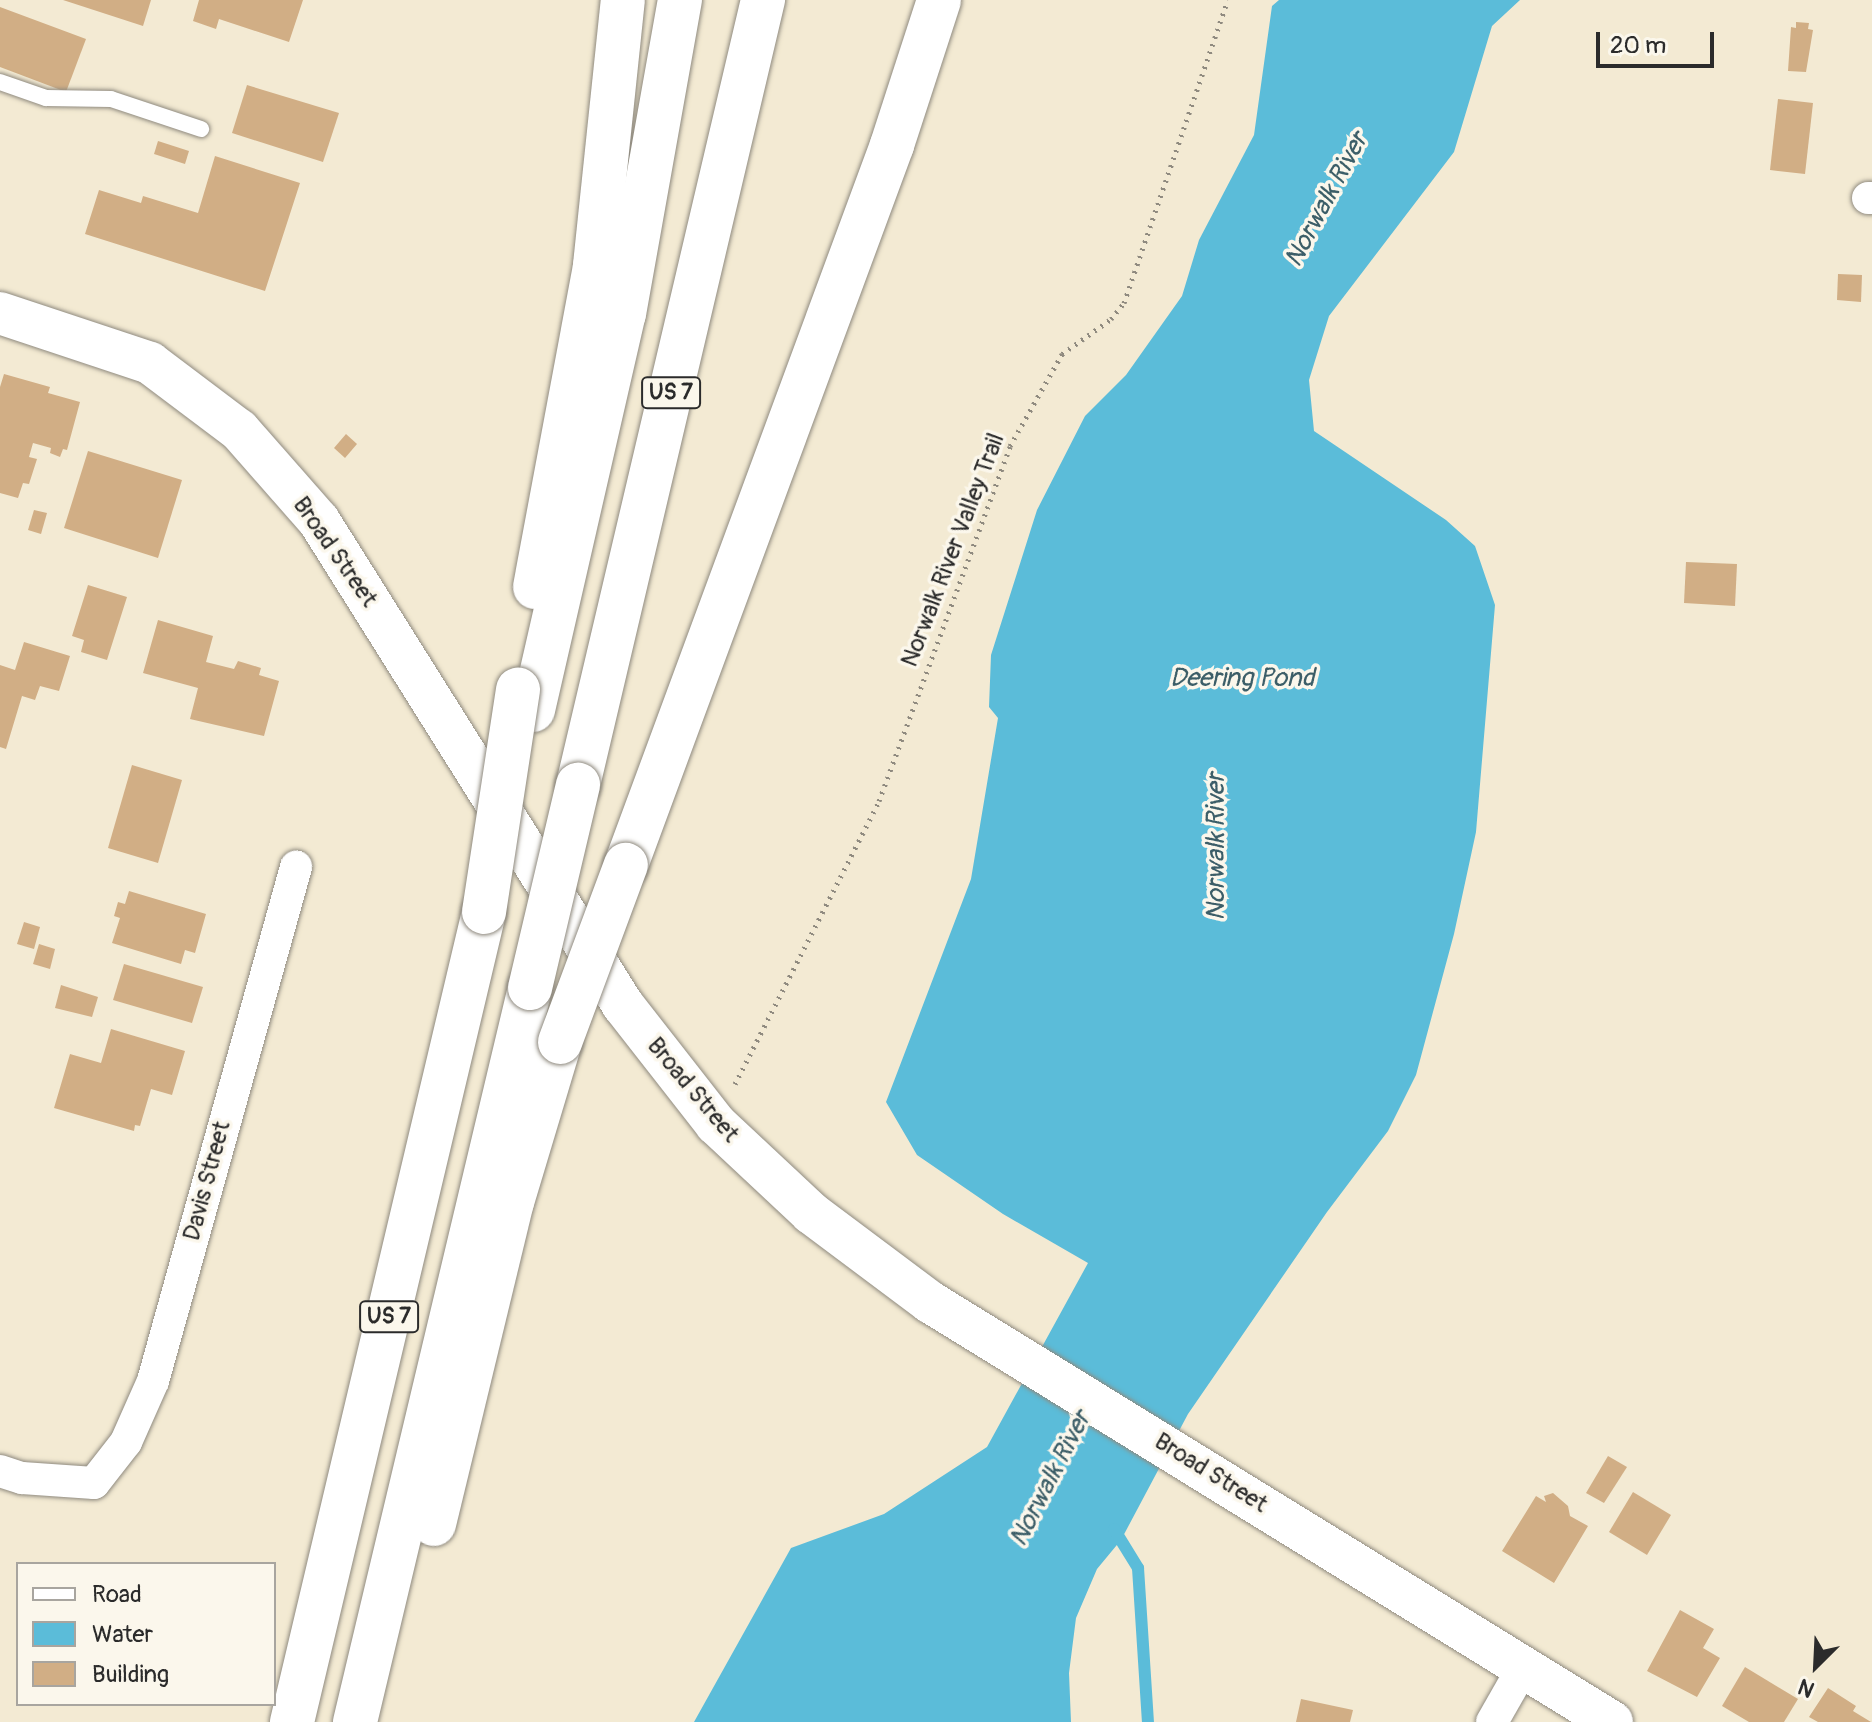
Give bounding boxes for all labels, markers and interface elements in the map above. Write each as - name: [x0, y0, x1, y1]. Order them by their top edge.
- scale bar: [1600, 16, 1718, 66]
- text: 20 m: [1610, 31, 1666, 60]
- water label: Norwalk River: [1279, 128, 1375, 272]
- road number: US 7: [641, 375, 701, 411]
- street label: Norwalk River Valley Trail: [895, 429, 1011, 671]
- street label: Broad Street: [287, 491, 383, 613]
- water label: Deering Pond: [1170, 663, 1314, 695]
- water label: Norwalk River: [1201, 773, 1233, 921]
- street label: Broad Street: [641, 1032, 745, 1148]
- street label: Davis Street: [177, 1118, 237, 1244]
- road number: US 7: [359, 1299, 419, 1335]
- water label: Norwalk River: [1004, 1406, 1098, 1552]
- street label: Broad Street: [1149, 1427, 1273, 1519]
- legend: [16, 1562, 276, 1706]
- text: Road: [92, 1580, 142, 1609]
- text: Water: [92, 1620, 153, 1649]
- north arrow: [1776, 1626, 1856, 1706]
- text: Building: [92, 1660, 169, 1689]
- text: N: [1794, 1672, 1819, 1704]

